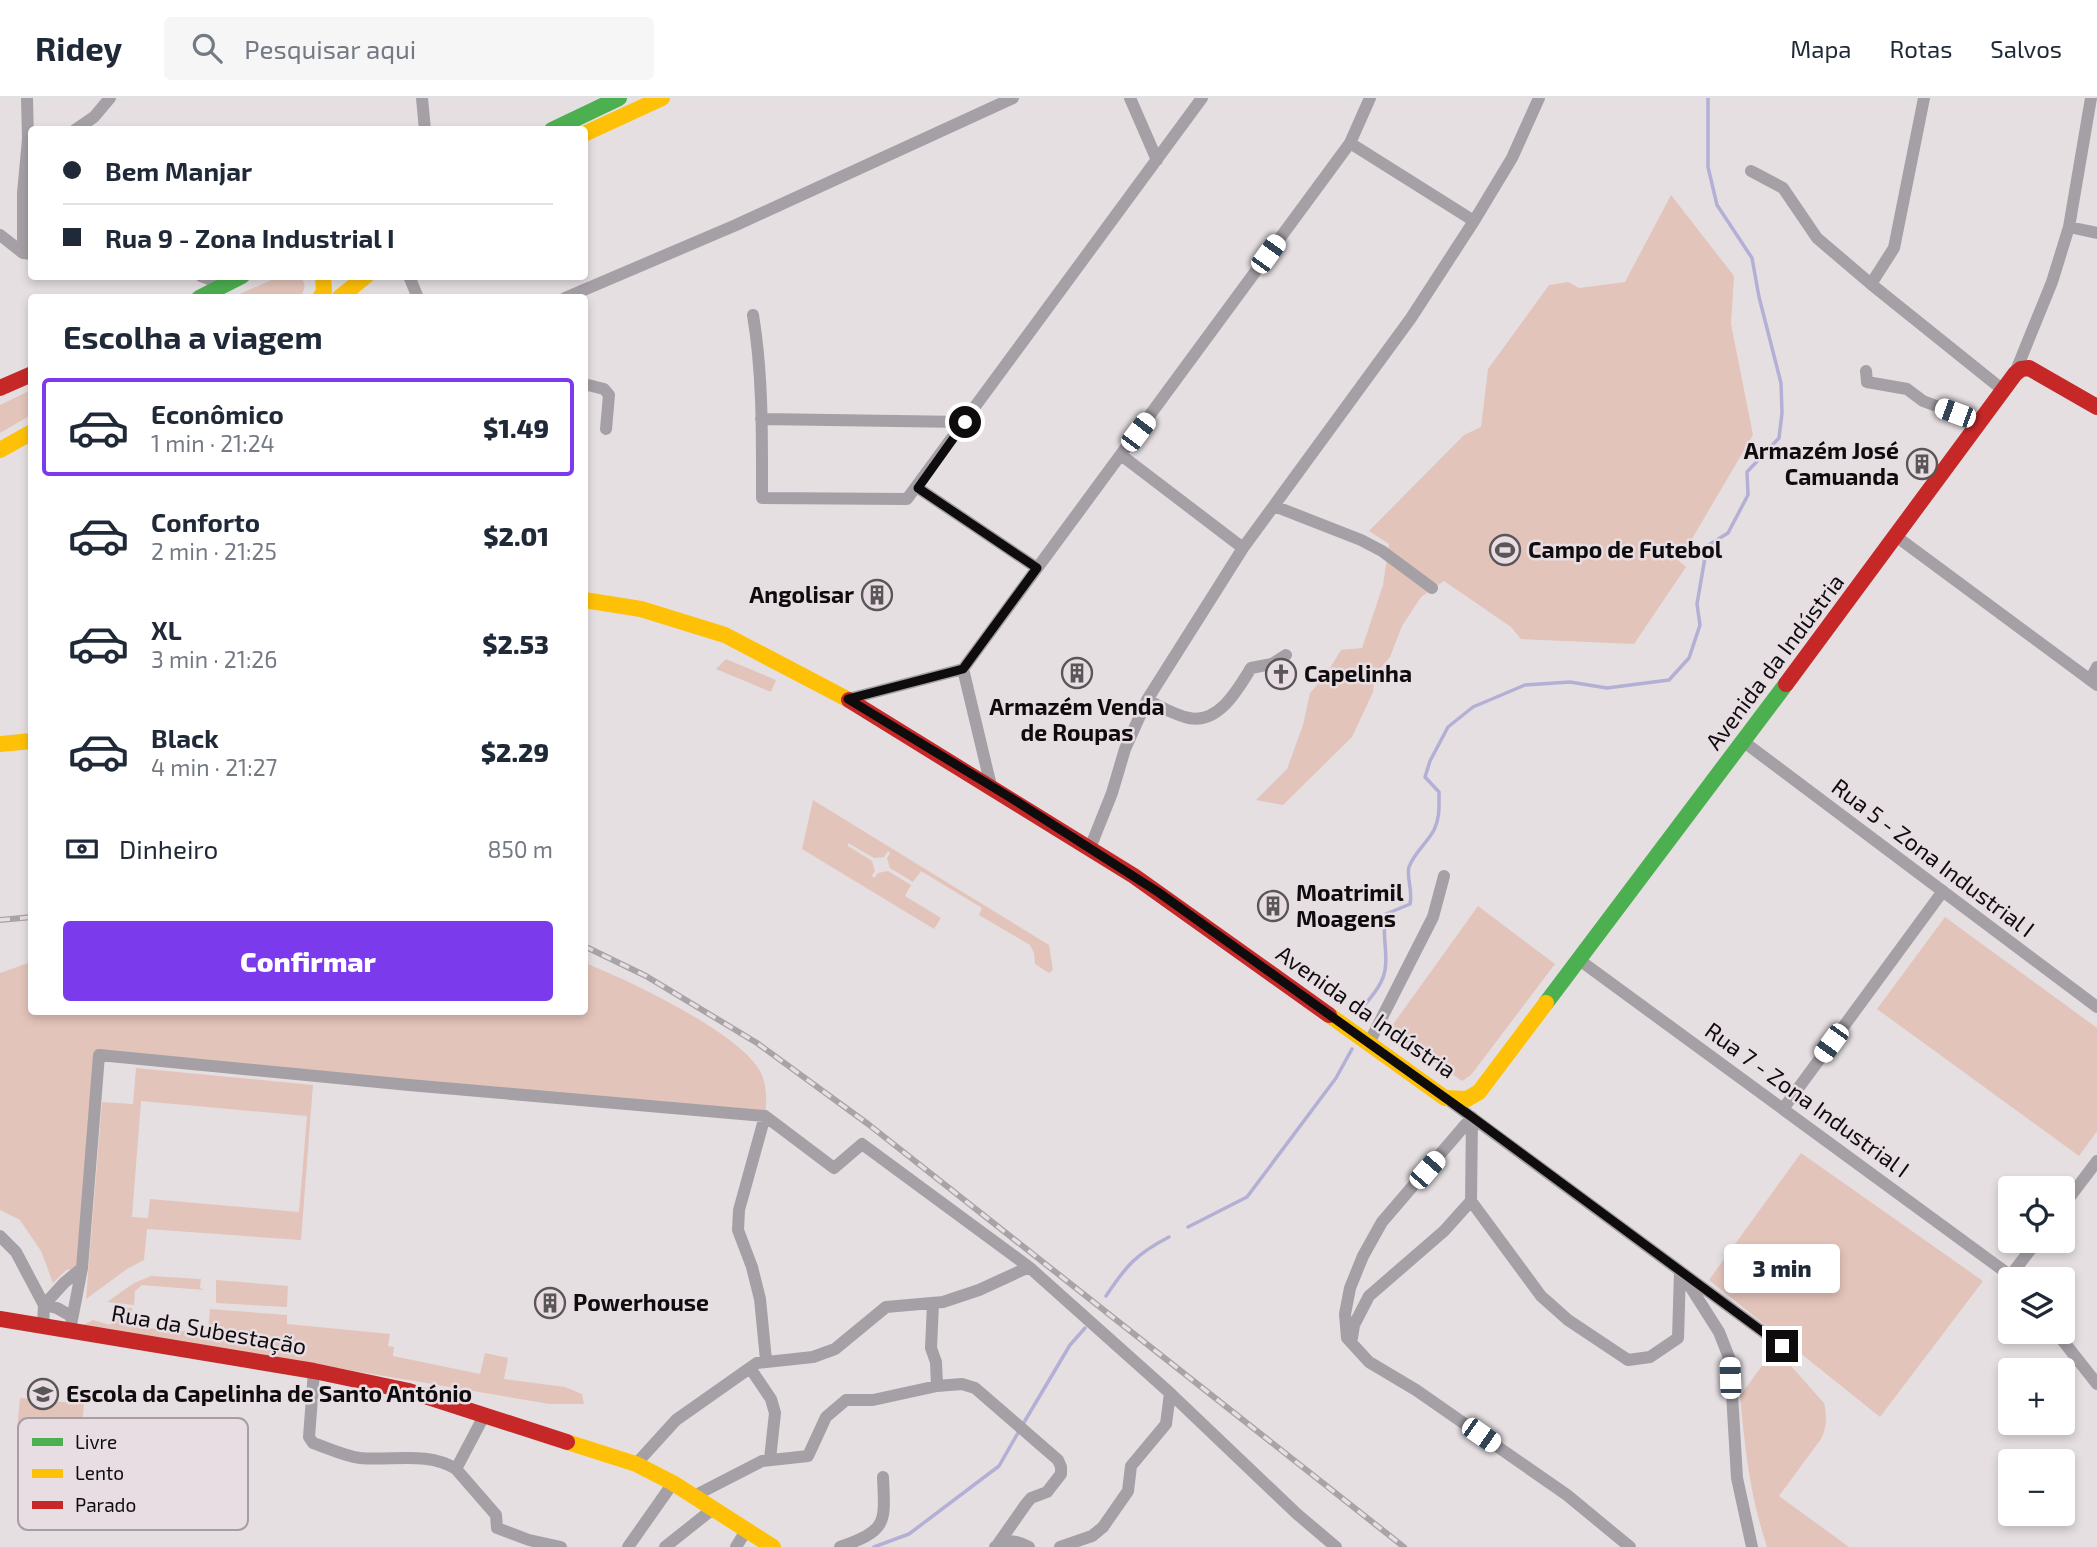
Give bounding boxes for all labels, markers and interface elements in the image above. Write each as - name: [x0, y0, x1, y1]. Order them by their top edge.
- search box: [164, 17, 654, 80]
- text: Ridey: [35, 28, 122, 68]
- icon: search: [188, 29, 226, 67]
- text: Pesquisar aqui: [244, 33, 416, 64]
- text: Mapa: [1790, 34, 1852, 63]
- text: Rotas: [1890, 34, 1952, 63]
- text: Salvos: [1990, 34, 2062, 63]
- text: Bem Manjar: [105, 155, 252, 186]
- text: Rua 9 - Zona Industrial I: [105, 222, 395, 253]
- car: [1248, 231, 1289, 277]
- text: Escolha a viagem: [63, 317, 323, 355]
- icon: car: [67, 396, 130, 459]
- car: [1932, 396, 1979, 430]
- text: Econômico: [151, 398, 284, 429]
- route start: [949, 406, 981, 438]
- car: [1117, 409, 1160, 455]
- text: $1.49: [483, 412, 549, 443]
- text: 1 min · 21:24: [151, 429, 275, 457]
- place label: Armazém José Camuanda: [1744, 436, 1899, 490]
- building icon: Armazém José Camuanda: [1905, 447, 1939, 481]
- icon: car: [67, 504, 130, 567]
- text: Conforto: [151, 506, 260, 537]
- text: $2.01: [483, 520, 549, 551]
- sports icon: Campo de Futebol: [1488, 533, 1522, 567]
- place label: Campo de Futebol: [1528, 535, 1723, 563]
- text: 2 min · 21:25: [151, 537, 277, 565]
- street label: Avenida da Indústria: [1699, 568, 1849, 755]
- building icon: Angolisar: [860, 578, 894, 612]
- place label: Angolisar: [749, 580, 854, 608]
- icon: car: [67, 612, 130, 675]
- text: XL: [151, 614, 182, 645]
- text: $2.53: [482, 628, 549, 659]
- text: 3 min · 21:26: [151, 645, 277, 673]
- building icon: Armazém Venda de Roupas: [1060, 656, 1094, 690]
- church icon: Capelinha: [1264, 657, 1298, 691]
- place label: Capelinha: [1304, 659, 1412, 687]
- place label: Armazém Venda de Roupas: [989, 692, 1165, 746]
- icon: car: [67, 720, 130, 783]
- text: Black: [151, 722, 219, 753]
- text: $2.29: [481, 736, 549, 767]
- text: 4 min · 21:27: [151, 753, 277, 781]
- street label: Rua 5 - Zona Industrial I: [1827, 772, 2040, 942]
- icon: cash: [63, 830, 101, 868]
- text: Dinheiro: [119, 833, 218, 864]
- text: 850 m: [488, 835, 553, 863]
- place label: Moatrimil Moagens: [1296, 878, 1404, 932]
- building icon: Moatrimil Moagens: [1256, 889, 1290, 923]
- button: Confirmar: [63, 921, 553, 1001]
- street label: Avenida da Indústria: [1271, 939, 1462, 1084]
- street label: Rua 7 - Zona Industrial I: [1700, 1016, 1915, 1183]
- car: [1811, 1020, 1852, 1066]
- car: [1406, 1147, 1449, 1193]
- map controls: [1998, 1176, 2075, 1526]
- button: locate: [1998, 1176, 2075, 1253]
- callout: 3 min: [1724, 1244, 1840, 1294]
- text: 3 min: [1752, 1254, 1812, 1282]
- button: layers: [1998, 1267, 2075, 1344]
- building icon: Powerhouse: [533, 1286, 567, 1320]
- place label: Powerhouse: [573, 1288, 709, 1316]
- street label: Rua da Subestação: [109, 1298, 309, 1361]
- route end: [1766, 1330, 1798, 1362]
- car: [1719, 1357, 1742, 1399]
- button: +: [1998, 1358, 2075, 1435]
- school or university icon: Escola da Capelinha de Santo António: [26, 1377, 60, 1411]
- place label: Escola da Capelinha de Santo António: [66, 1379, 472, 1407]
- car: [1458, 1414, 1505, 1456]
- legend: [18, 1418, 248, 1530]
- text: Livre: [75, 1430, 117, 1453]
- button: −: [1998, 1449, 2075, 1526]
- text: Lento: [75, 1461, 124, 1484]
- text: Parado: [75, 1493, 136, 1516]

